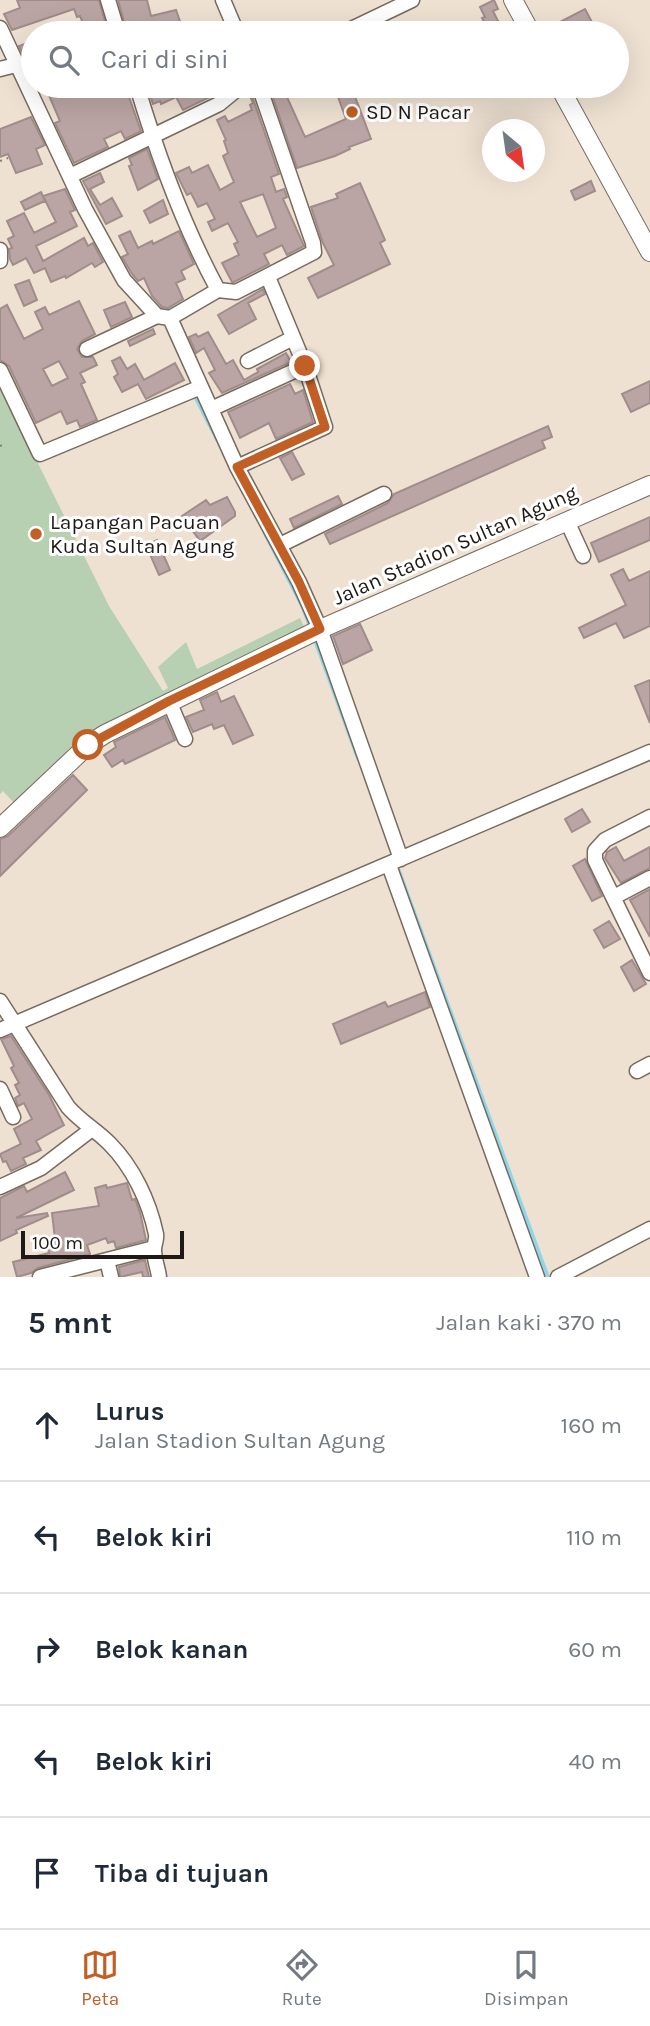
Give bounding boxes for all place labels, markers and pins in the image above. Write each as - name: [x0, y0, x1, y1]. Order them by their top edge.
- place label: SD N Pacar: [366, 100, 470, 124]
- marker: SD N Pacar: [344, 104, 360, 120]
- place label: Lapangan Pacuan Kuda Sultan Agung: [50, 510, 234, 558]
- marker: Lapangan Pacuan Kuda Sultan Agung: [28, 526, 44, 542]

